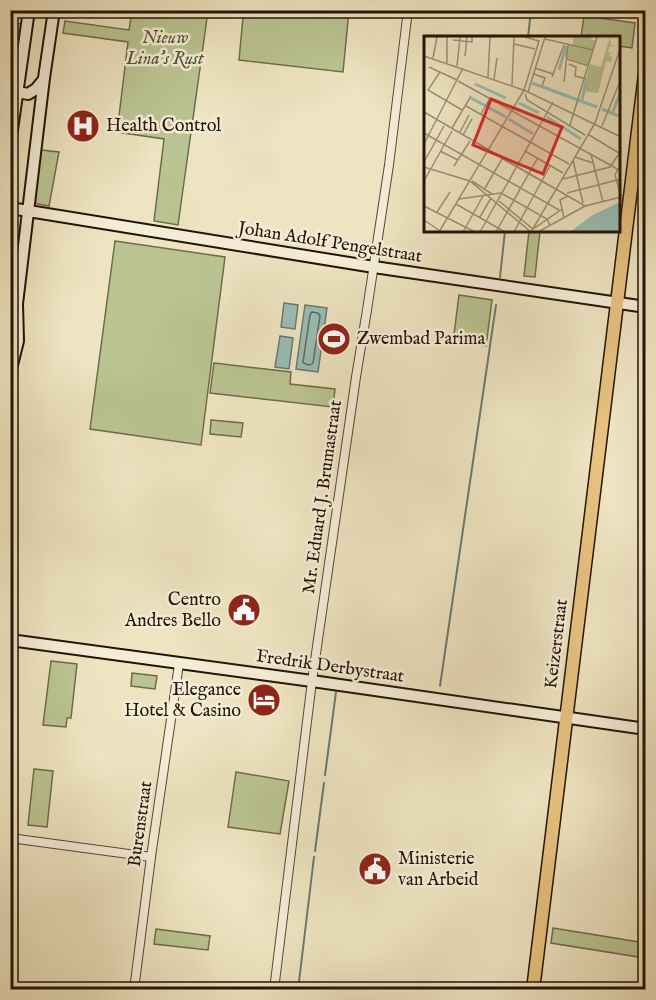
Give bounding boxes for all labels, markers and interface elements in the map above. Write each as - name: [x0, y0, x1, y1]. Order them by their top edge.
- park label: Nieuw Lina's Rust: [125, 27, 205, 71]
- inset map: [424, 36, 620, 232]
- hospital icon: Health Control: [65, 108, 101, 144]
- place label: Health Control: [106, 115, 221, 138]
- street label: Johan Adolf Pengelstraat: [234, 217, 424, 269]
- sports icon: Zwembad Parima: [316, 321, 352, 357]
- place label: Zwembad Parima: [357, 328, 485, 351]
- street label: Mr. Eduard J. Brumastraat: [298, 399, 348, 595]
- place label: Centro Andres Bello: [124, 589, 221, 633]
- public building icon: Centro Andres Bello: [226, 592, 262, 628]
- street label: Keizerstraat: [540, 598, 574, 690]
- street label: Fredrik Derbystraat: [255, 645, 405, 689]
- place label: Elegance Hotel & Casino: [124, 679, 241, 723]
- hotel icon: Elegance Hotel & Casino: [246, 682, 282, 718]
- street label: Burenstraat: [124, 780, 158, 868]
- place label: Ministerie van Arbeid: [398, 848, 479, 892]
- public building icon: Ministerie van Arbeid: [357, 851, 393, 887]

